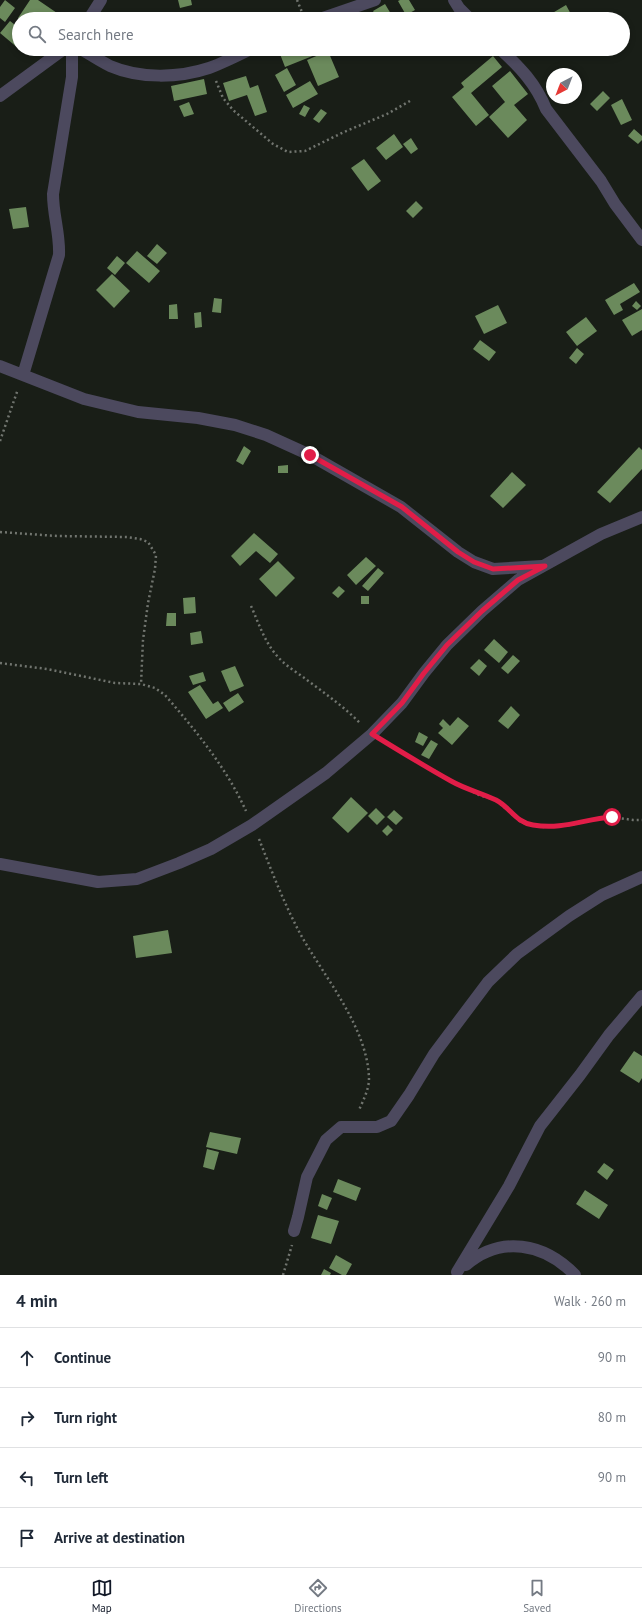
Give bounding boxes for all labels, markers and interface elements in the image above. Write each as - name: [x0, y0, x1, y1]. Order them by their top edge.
- search box: [12, 12, 630, 56]
- icon: search: [26, 23, 48, 45]
- text: Search here: [58, 25, 134, 44]
- north arrow: [546, 68, 582, 104]
- route end: [301, 446, 319, 464]
- route start: [603, 808, 621, 826]
- text: 4 min: [16, 1290, 57, 1312]
- text: Walk · 260 m: [554, 1293, 626, 1310]
- icon: ahead: [16, 1347, 38, 1369]
- text: Continue: [54, 1348, 111, 1367]
- text: 90 m: [598, 1349, 626, 1366]
- icon: right: [16, 1407, 38, 1429]
- text: Turn right: [54, 1408, 117, 1427]
- text: 80 m: [598, 1409, 626, 1426]
- icon: left: [16, 1467, 38, 1489]
- text: Turn left: [54, 1468, 108, 1487]
- text: 90 m: [598, 1469, 626, 1486]
- icon: arrive: [16, 1527, 38, 1549]
- text: Arrive at destination: [54, 1528, 185, 1547]
- tab: Map: [91, 1577, 113, 1615]
- tab: Directions: [294, 1577, 342, 1615]
- tab: Saved: [523, 1577, 551, 1615]

